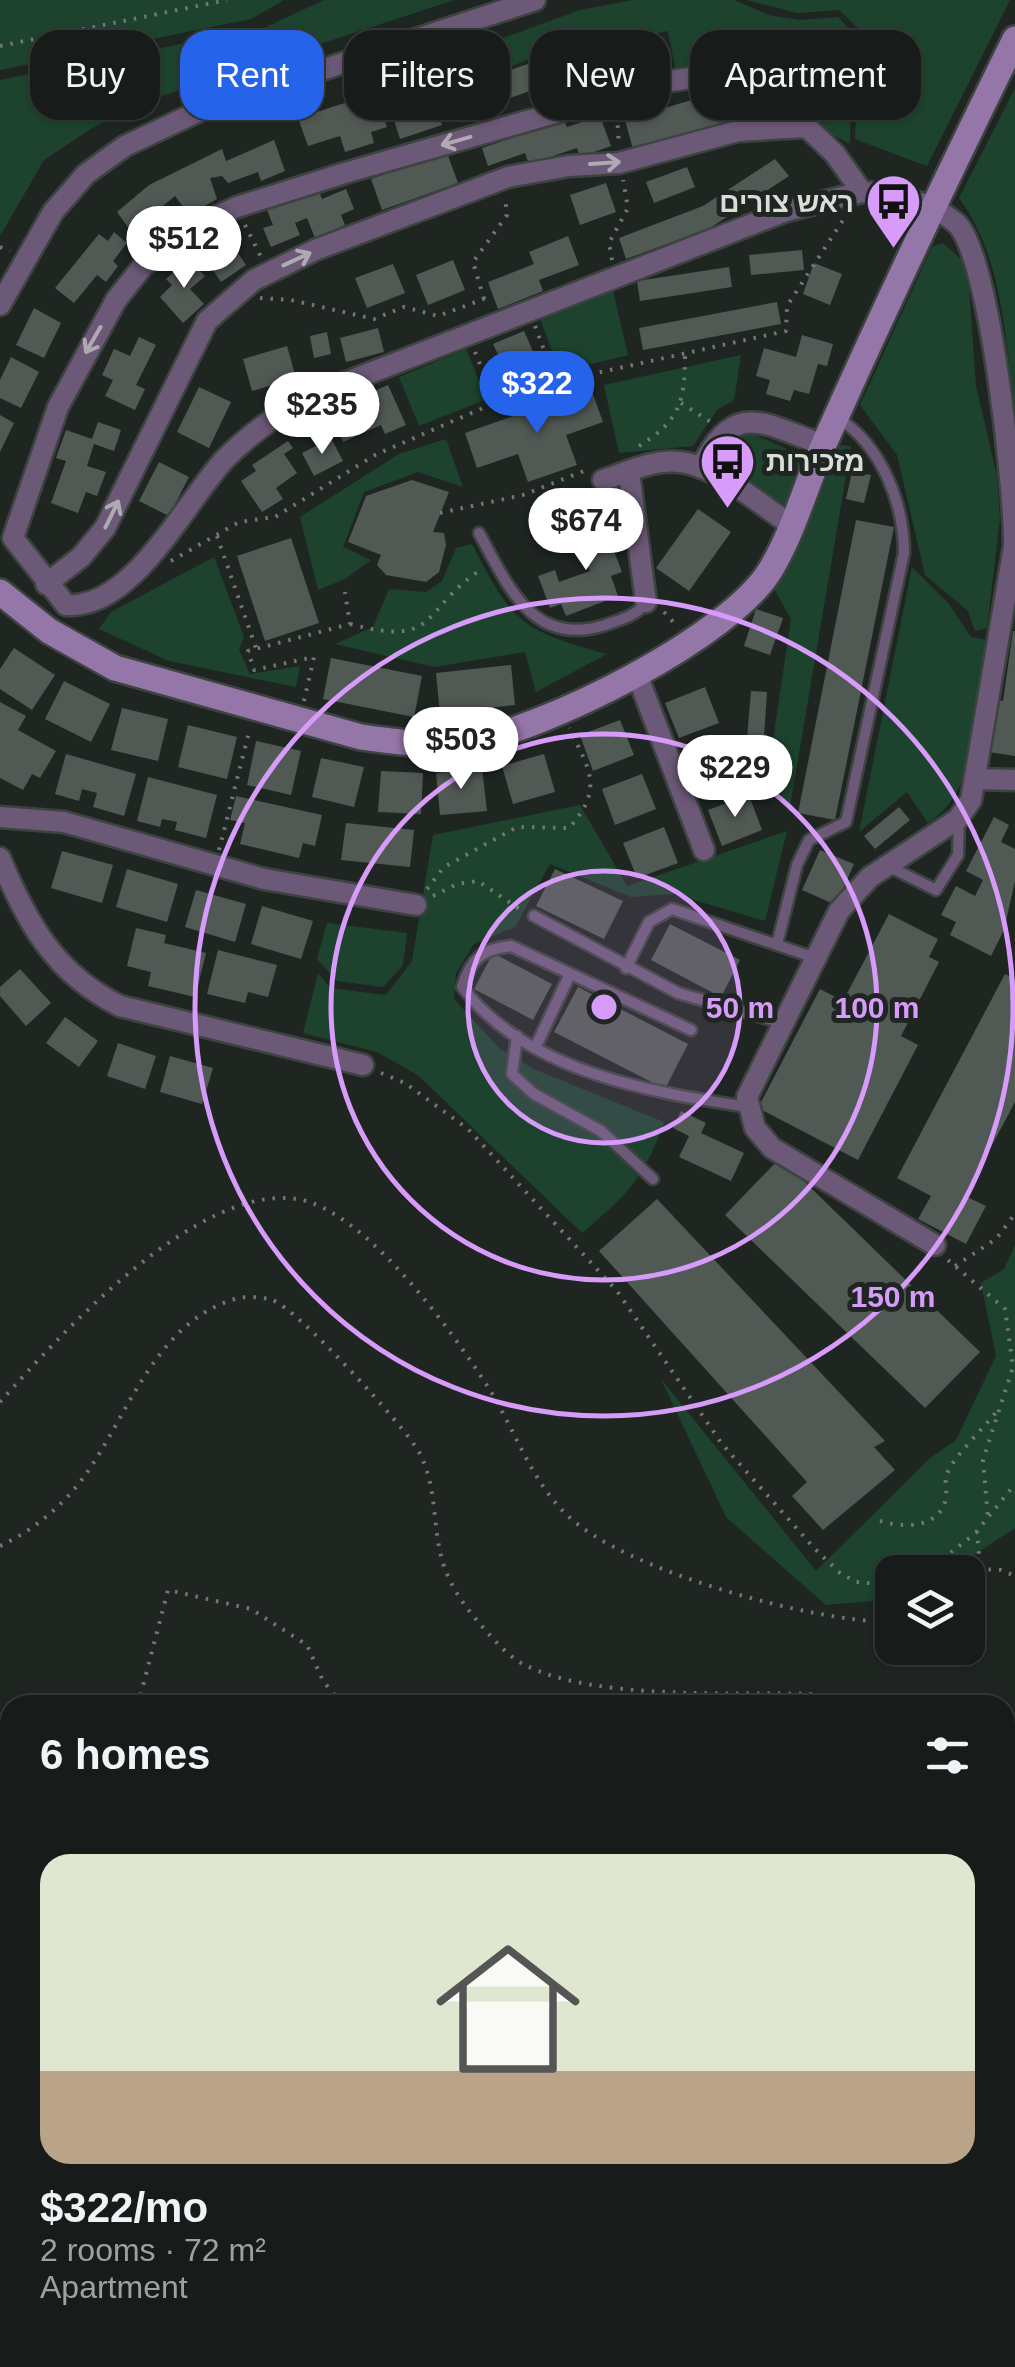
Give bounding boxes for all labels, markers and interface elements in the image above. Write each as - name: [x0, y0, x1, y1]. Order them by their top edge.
- chip: Buy: [30, 30, 160, 120]
- chip: Rent: [180, 30, 324, 120]
- chip: Filters: [344, 30, 510, 120]
- chip: New: [530, 30, 670, 120]
- chip: Apartment: [690, 30, 921, 120]
- one-way arrow: [441, 133, 472, 151]
- one-way arrow: [589, 154, 621, 173]
- bus stop icon: ראש צורים: [863, 172, 923, 251]
- place label: ראש צורים: [719, 187, 854, 218]
- pin: $512: [125, 206, 243, 291]
- text: $512: [148, 220, 220, 256]
- one-way arrow: [281, 248, 311, 267]
- one-way arrow: [83, 325, 103, 354]
- pin: $322: [478, 351, 596, 436]
- text: $322: [501, 365, 573, 401]
- pin: $235: [263, 372, 381, 457]
- text: $235: [286, 386, 358, 422]
- bus stop icon: מזכירות: [697, 431, 757, 510]
- place label: מזכירות: [766, 446, 865, 477]
- pin: $674: [527, 488, 645, 573]
- one-way arrow: [103, 499, 122, 529]
- text: $674: [550, 502, 622, 538]
- pin: $503: [402, 707, 520, 792]
- text: $503: [425, 721, 497, 757]
- pin: $229: [676, 735, 794, 820]
- text: $229: [699, 749, 771, 785]
- centre of rings: [586, 989, 622, 1025]
- text: 50 m: [706, 991, 774, 1024]
- text: 100 m: [834, 991, 920, 1024]
- text: 150 m: [850, 1280, 936, 1313]
- map controls: [875, 1555, 985, 1665]
- button: layers: [875, 1555, 985, 1665]
- icon: filters: [920, 1728, 975, 1783]
- text: 6 homes: [40, 1731, 210, 1778]
- icon: home: [418, 1919, 598, 2099]
- text: $322/mo: [40, 2184, 208, 2231]
- text: 2 rooms · 72 m²: [40, 2232, 266, 2268]
- text: Apartment: [40, 2269, 188, 2305]

